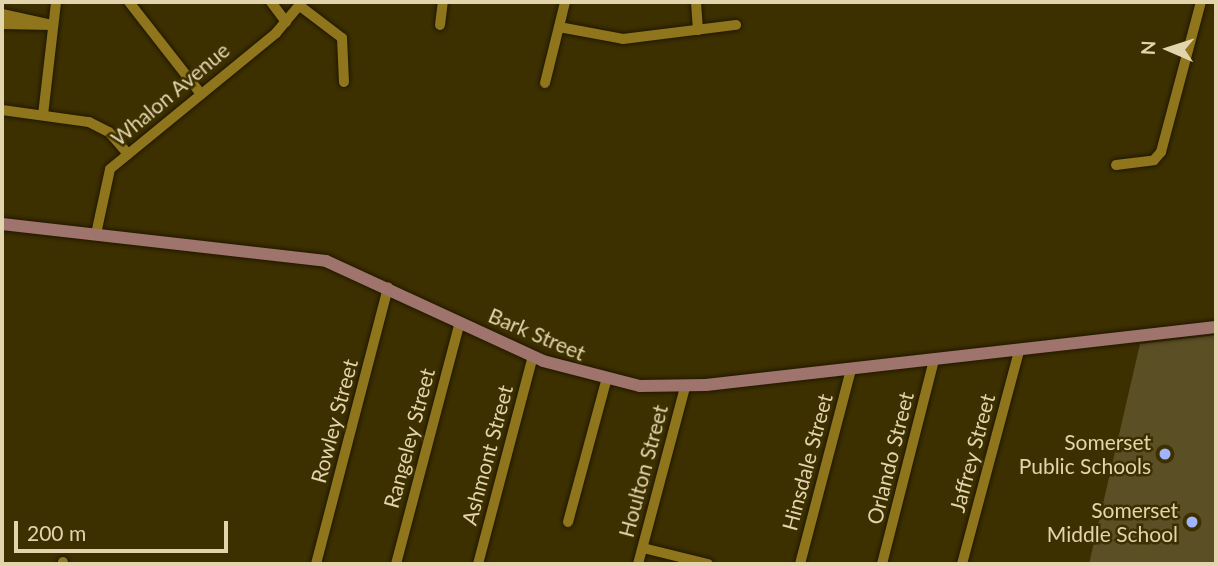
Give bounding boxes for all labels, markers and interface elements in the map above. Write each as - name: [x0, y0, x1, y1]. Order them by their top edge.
- north arrow: [1134, 14, 1204, 84]
- street label: Whalon Avenue: [105, 37, 235, 151]
- text: N: [1136, 40, 1159, 56]
- street label: Bark Street: [485, 302, 589, 366]
- street label: Rowley Street: [305, 356, 363, 486]
- street label: Rangeley Street: [378, 365, 440, 511]
- street label: Ashmont Street: [456, 382, 518, 528]
- street label: Orlando Street: [861, 389, 919, 527]
- street label: Hinsdale Street: [777, 391, 837, 533]
- street label: Jaffrey Street: [944, 391, 1000, 515]
- street label: Houlton Street: [613, 402, 673, 540]
- place label: Somerset Public Schools: [1019, 429, 1151, 479]
- marker: Somerset Public Schools: [1157, 446, 1173, 462]
- place label: Somerset Middle School: [1047, 497, 1178, 547]
- scale bar: [18, 506, 231, 550]
- marker: Somerset Middle School: [1184, 514, 1200, 530]
- text: 200 m: [27, 520, 86, 545]

